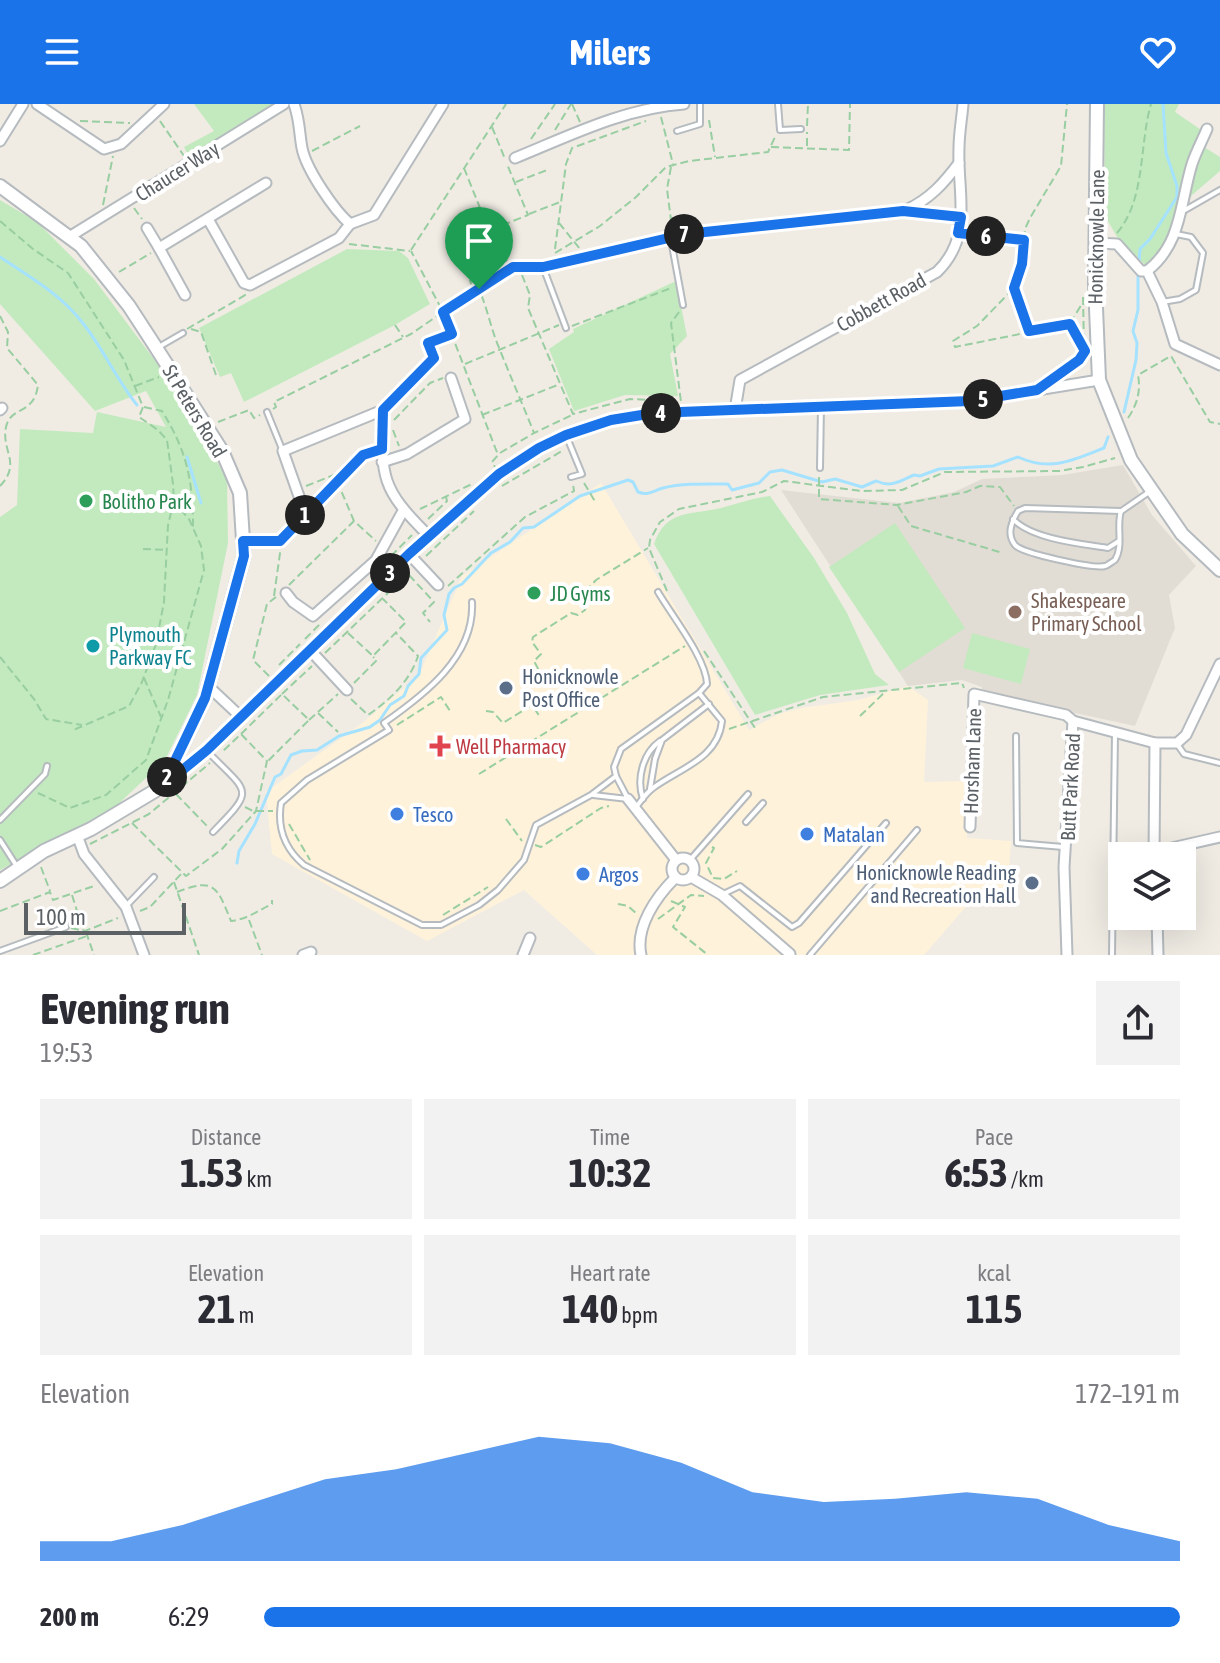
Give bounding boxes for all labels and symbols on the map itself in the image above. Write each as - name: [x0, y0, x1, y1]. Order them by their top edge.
- street label: Chaucer Way: [131, 136, 223, 206]
- street label: Honicknowle Lane: [1083, 169, 1109, 305]
- pin: [445, 207, 513, 289]
- pin: 7: [664, 214, 704, 254]
- pin: 6: [966, 216, 1006, 256]
- street label: Cobbett Road: [832, 268, 930, 336]
- street label: St Peters Road: [158, 360, 232, 462]
- pin: 5: [963, 379, 1003, 419]
- pin: 4: [641, 393, 681, 433]
- place label: Bolitho Park: [102, 490, 192, 513]
- marker: Bolitho Park: [77, 492, 95, 510]
- pin: 1: [285, 495, 325, 535]
- pin: 3: [370, 553, 410, 593]
- place label: JD Gyms: [550, 582, 611, 605]
- marker: JD Gyms: [525, 584, 543, 602]
- place label: Shakespeare Primary School: [1031, 589, 1142, 635]
- marker: Shakespeare Primary School: [1006, 603, 1024, 621]
- place label: Plymouth Parkway FC: [109, 623, 191, 669]
- marker: Plymouth Parkway FC: [84, 637, 102, 655]
- place label: Honicknowle Post Office: [522, 665, 619, 711]
- marker: Honicknowle Post Office: [497, 679, 515, 697]
- street label: Horsham Lane: [959, 708, 985, 814]
- street label: Butt Park Road: [1056, 733, 1084, 841]
- place label: Well Pharmacy: [456, 735, 566, 758]
- marker: Well Pharmacy: [431, 737, 449, 755]
- pin: 2: [147, 757, 187, 797]
- place label: Tesco: [413, 803, 454, 826]
- marker: Tesco: [388, 805, 406, 823]
- place label: Matalan: [823, 823, 885, 846]
- marker: Matalan: [798, 825, 816, 843]
- place label: Honicknowle Reading and Recreation Hall: [856, 861, 1017, 907]
- place label: Argos: [599, 863, 639, 886]
- marker: Argos: [574, 865, 592, 883]
- marker: Honicknowle Reading and Recreation Hall: [1023, 874, 1041, 892]
- scale bar: [24, 899, 186, 935]

